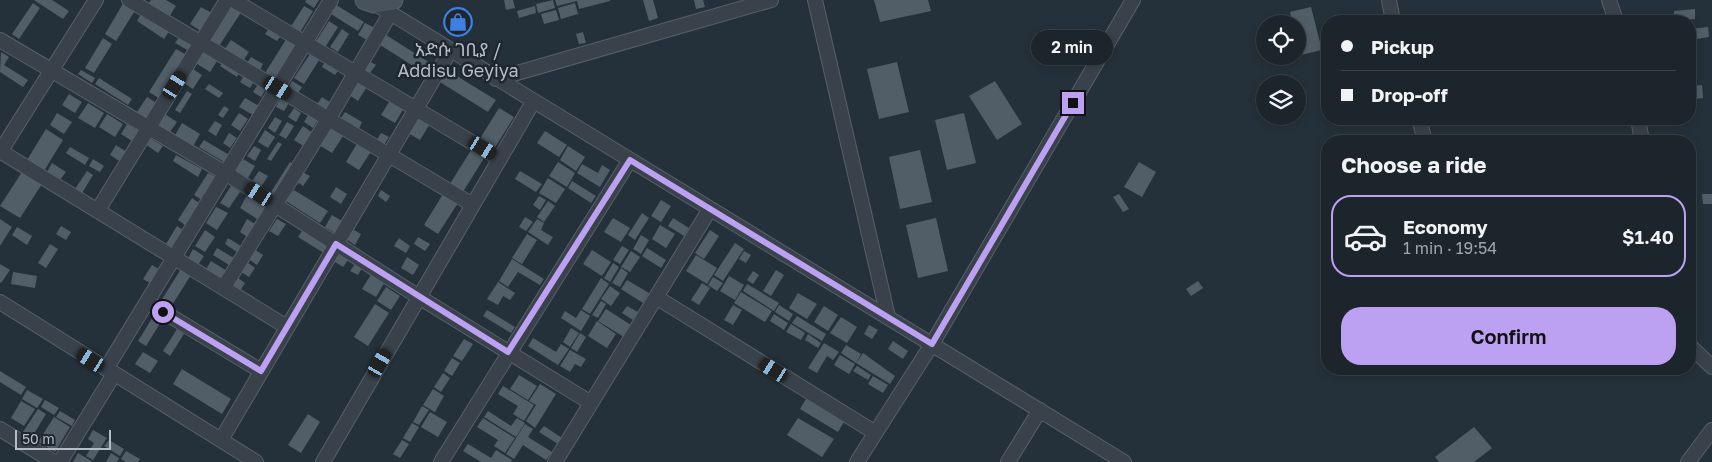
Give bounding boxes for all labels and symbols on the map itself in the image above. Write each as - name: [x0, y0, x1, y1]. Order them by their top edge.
- shop icon: አድሱ ገቢያ / Addisu Geyiya: [443, 7, 473, 37]
- callout: 2 min: [1032, 31, 1114, 66]
- place label: አድሱ ገቢያ / Addisu Geyiya: [397, 38, 519, 81]
- car: [160, 68, 189, 102]
- car: [261, 74, 294, 102]
- route end: [1062, 92, 1084, 114]
- car: [466, 134, 499, 162]
- car: [242, 180, 275, 208]
- route start: [152, 301, 174, 323]
- car: [74, 346, 107, 374]
- car: [366, 346, 393, 380]
- car: [757, 356, 790, 384]
- scale bar: [15, 427, 111, 450]

